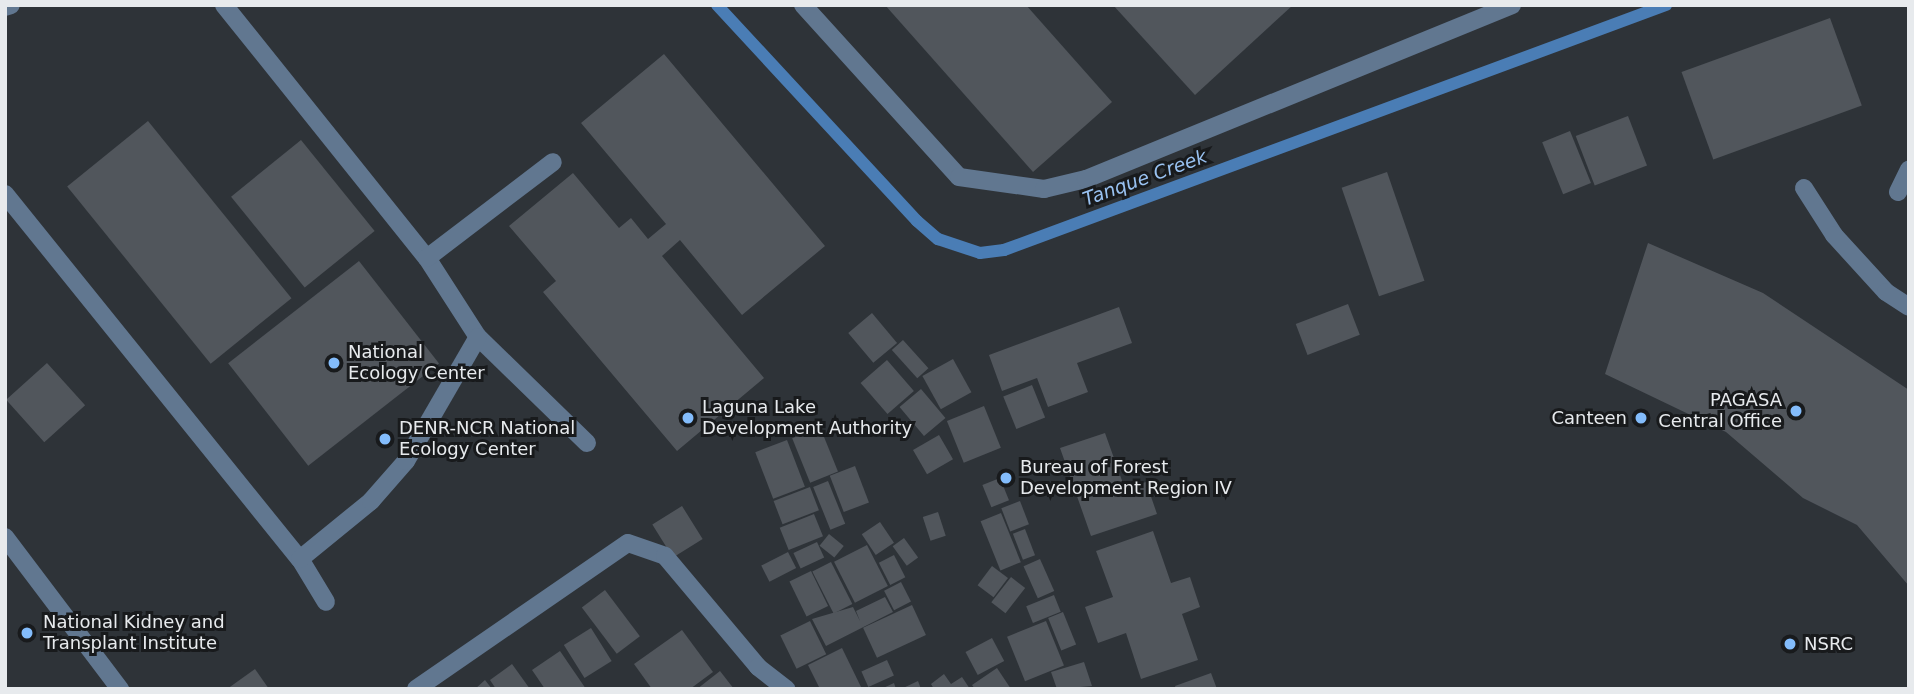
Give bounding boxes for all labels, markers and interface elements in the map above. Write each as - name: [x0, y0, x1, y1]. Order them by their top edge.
- water label: Tanque Creek: [1080, 145, 1210, 211]
- place label: National Ecology Center: [348, 342, 485, 384]
- marker: National Ecology Center: [326, 355, 342, 371]
- place label: PAGASA Central Office: [1658, 390, 1782, 432]
- place label: Laguna Lake Development Authority: [702, 397, 912, 440]
- marker: PAGASA Central Office: [1788, 403, 1804, 419]
- place label: Canteen: [1551, 407, 1627, 429]
- marker: Laguna Lake Development Authority: [680, 410, 696, 426]
- marker: Canteen: [1633, 410, 1649, 426]
- place label: DENR-NCR National Ecology Center: [399, 418, 575, 460]
- marker: DENR-NCR National Ecology Center: [377, 431, 393, 447]
- place label: Bureau of Forest Development Region IV: [1020, 457, 1232, 500]
- marker: Bureau of Forest Development Region IV: [998, 470, 1014, 486]
- place label: National Kidney and Transplant Institute: [43, 612, 225, 654]
- marker: National Kidney and Transplant Institute: [17, 623, 37, 643]
- place label: NSRC: [1804, 633, 1853, 655]
- marker: NSRC: [1782, 636, 1798, 652]

